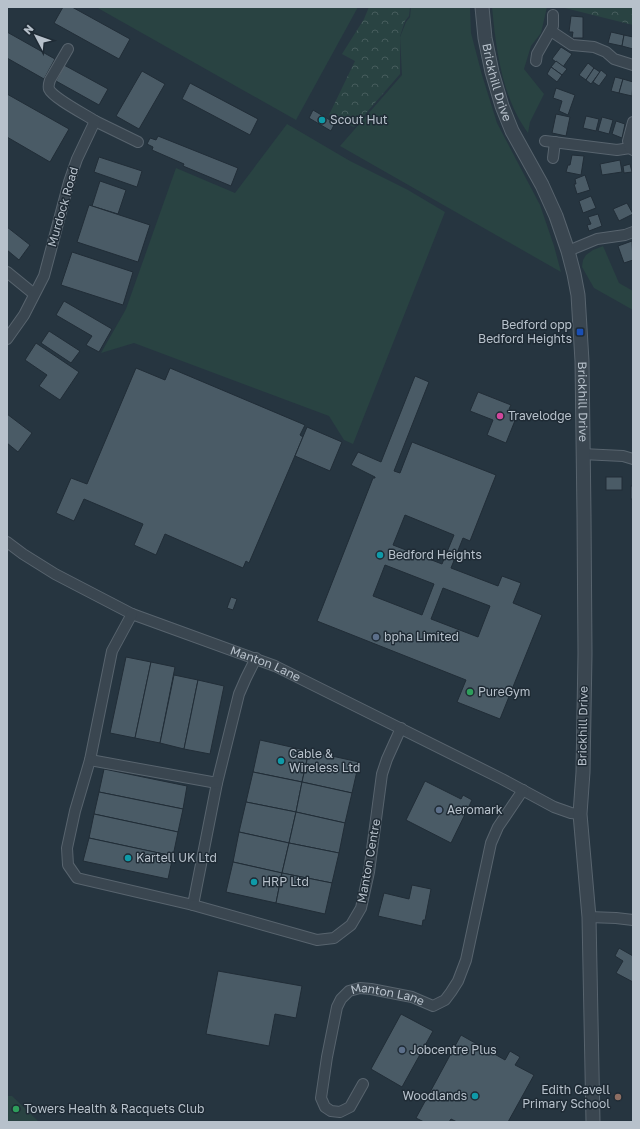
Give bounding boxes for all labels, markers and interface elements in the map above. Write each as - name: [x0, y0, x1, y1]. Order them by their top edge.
- north arrow: [16, 16, 56, 56]
- text: N: [20, 22, 36, 37]
- street label: Brickhill Drive: [479, 42, 515, 123]
- place label: Scout Hut: [330, 112, 388, 127]
- marker: Scout Hut: [317, 115, 327, 125]
- street label: Murdock Road: [44, 165, 81, 249]
- place label: Bedford opp Bedford Heights: [478, 317, 572, 346]
- marker: Bedford opp Bedford Heights: [575, 327, 585, 337]
- street label: Brickhill Drive: [575, 361, 591, 442]
- place label: Travelodge: [508, 408, 572, 423]
- marker: Travelodge: [495, 411, 505, 421]
- place label: Bedford Heights: [388, 547, 482, 562]
- marker: Bedford Heights: [375, 550, 385, 560]
- place label: bpha Limited: [384, 629, 459, 644]
- marker: bpha Limited: [371, 632, 381, 642]
- street label: Manton Lane: [228, 642, 303, 685]
- place label: PureGym: [478, 684, 530, 699]
- street label: Brickhill Drive: [574, 686, 591, 766]
- marker: PureGym: [465, 687, 475, 697]
- place label: Cable & Wireless Ltd: [289, 746, 360, 775]
- marker: Cable & Wireless Ltd: [276, 756, 286, 766]
- place label: Aeromark: [447, 802, 503, 817]
- marker: Aeromark: [434, 805, 444, 815]
- street label: Manton Centre: [354, 818, 383, 904]
- place label: Kartell UK Ltd: [136, 850, 217, 865]
- marker: Kartell UK Ltd: [123, 853, 133, 863]
- place label: HRP Ltd: [262, 874, 309, 889]
- marker: HRP Ltd: [249, 877, 259, 887]
- street label: Manton Lane: [349, 980, 427, 1009]
- place label: Jobcentre Plus: [410, 1042, 497, 1057]
- marker: Jobcentre Plus: [397, 1045, 407, 1055]
- place label: Edith Cavell Primary School: [522, 1082, 610, 1111]
- place label: Woodlands: [402, 1088, 467, 1103]
- marker: Woodlands: [470, 1091, 480, 1101]
- marker: Edith Cavell Primary School: [613, 1092, 623, 1102]
- place label: Towers Health & Racquets Club: [24, 1101, 204, 1116]
- marker: Towers Health & Racquets Club: [11, 1104, 21, 1114]

